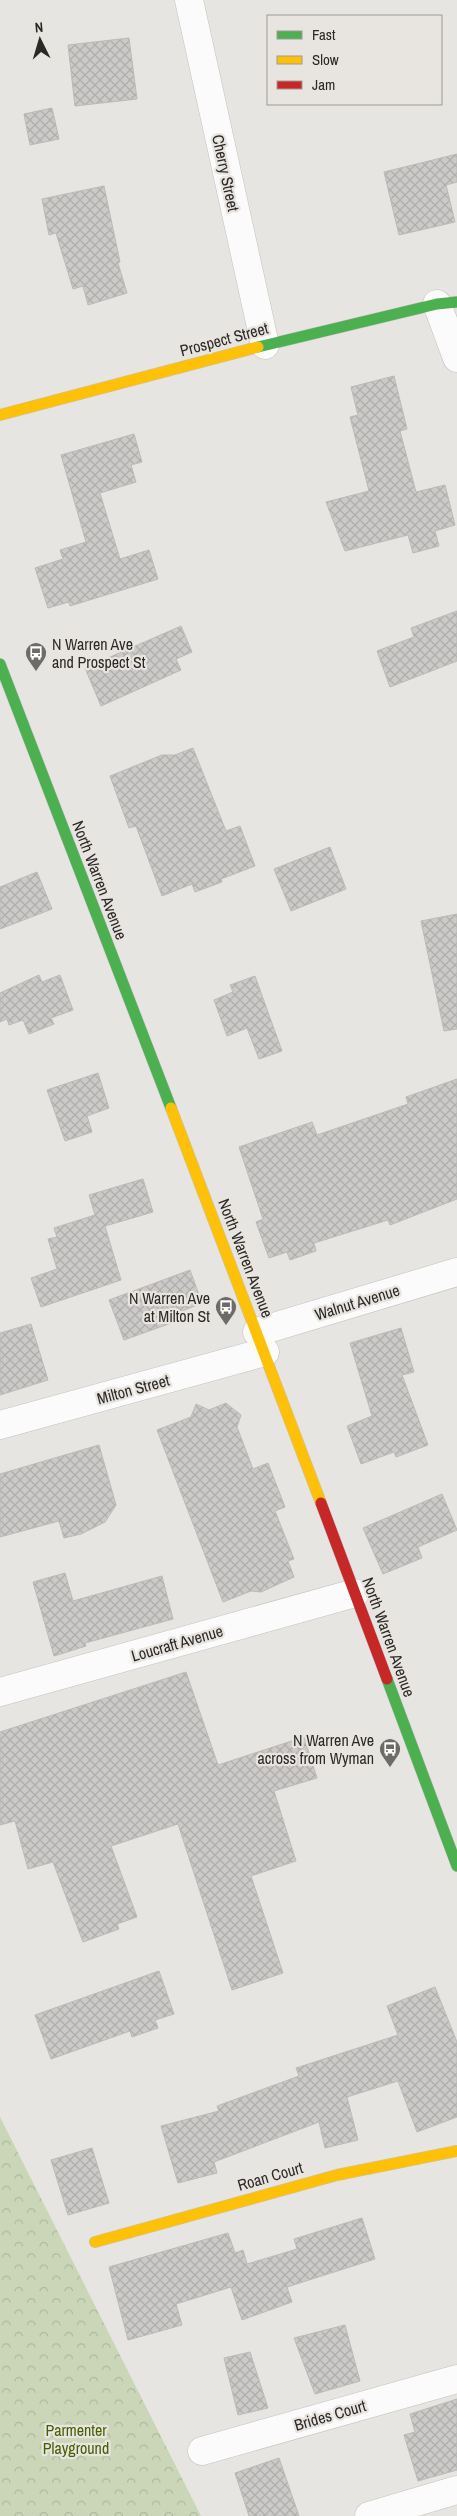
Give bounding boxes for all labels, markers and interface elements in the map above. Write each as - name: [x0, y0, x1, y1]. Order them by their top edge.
- north arrow: [15, 15, 65, 65]
- legend: [267, 15, 442, 105]
- text: N: [34, 18, 44, 36]
- text: Fast: [312, 24, 336, 45]
- text: Slow: [312, 49, 339, 70]
- text: Jam: [312, 74, 335, 95]
- street label: Cherry Street: [207, 133, 245, 214]
- street label: Prospect Street: [177, 317, 271, 361]
- place label: N Warren Ave and Prospect St: [52, 633, 146, 673]
- bus stop icon: N Warren Ave and Prospect St: [24, 641, 48, 672]
- street label: North Warren Avenue: [67, 817, 133, 943]
- street label: North Warren Avenue: [213, 1195, 279, 1321]
- street label: Walnut Avenue: [312, 1279, 402, 1325]
- place label: N Warren Ave at Milton St: [129, 1287, 210, 1327]
- bus stop icon: N Warren Ave at Milton St: [214, 1295, 238, 1326]
- street label: Milton Street: [94, 1369, 172, 1409]
- street label: North Warren Avenue: [357, 1574, 421, 1700]
- street label: Loucraft Avenue: [128, 1619, 226, 1667]
- place label: N Warren Ave across from Wyman: [257, 1729, 374, 1769]
- bus stop icon: N Warren Ave across from Wyman: [378, 1737, 402, 1768]
- street label: Roan Court: [235, 2156, 306, 2196]
- street label: Brides Court: [292, 2394, 369, 2436]
- park label: Parmenter Playground: [43, 2419, 109, 2459]

